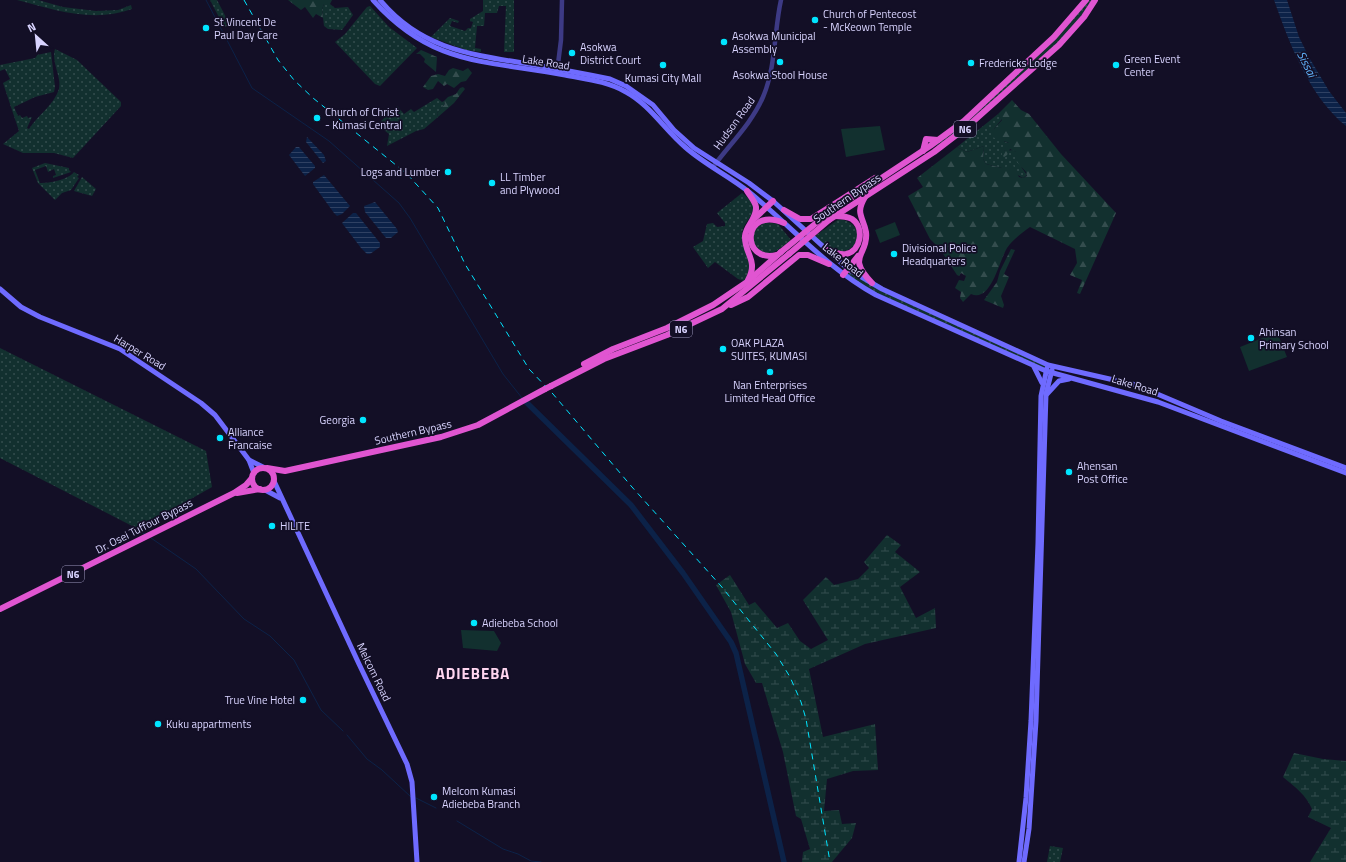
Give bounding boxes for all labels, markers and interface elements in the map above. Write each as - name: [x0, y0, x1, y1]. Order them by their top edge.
- place label: Church of Pentecost - McKeown Temple: [823, 6, 916, 35]
- place label: St Vincent De Paul Day Care: [214, 14, 278, 43]
- marker: Church of Pentecost - McKeown Temple: [810, 15, 820, 25]
- north arrow: [16, 16, 56, 56]
- text: N: [24, 18, 38, 36]
- marker: St Vincent De Paul Day Care: [201, 23, 211, 33]
- place label: Asokwa Municipal Assembly: [732, 28, 815, 57]
- marker: Asokwa Municipal Assembly: [719, 37, 729, 47]
- place label: Asokwa District Court: [580, 39, 641, 68]
- marker: Asokwa District Court: [567, 48, 577, 58]
- water label: Sissai: [1292, 48, 1322, 82]
- street label: Lake Road: [521, 50, 571, 74]
- place label: Green Event Center: [1124, 51, 1180, 80]
- place label: Fredericks Lodge: [979, 55, 1057, 71]
- marker: Asokwa Stool House: [775, 57, 785, 67]
- marker: Fredericks Lodge: [966, 58, 976, 68]
- marker: Kumasi City Mall: [658, 60, 668, 70]
- marker: Green Event Center: [1111, 60, 1121, 70]
- place label: Asokwa Stool House: [733, 67, 828, 83]
- place label: Kumasi City Mall: [625, 70, 701, 86]
- street label: Hudson Road: [709, 93, 759, 153]
- place label: Church of Christ - Kumasi Central: [325, 104, 402, 133]
- marker: Church of Christ - Kumasi Central: [312, 113, 322, 123]
- road number: N6: [954, 121, 976, 137]
- place label: Logs and Lumber: [361, 164, 440, 180]
- marker: Logs and Lumber: [443, 167, 453, 177]
- place label: LL Timber and Plywood: [500, 169, 560, 198]
- street label: Southern Bypass: [810, 169, 884, 227]
- marker: LL Timber and Plywood: [487, 178, 497, 188]
- street label: Lake Road: [819, 239, 867, 281]
- place label: Divisional Police Headquarters: [902, 240, 977, 269]
- marker: Divisional Police Headquarters: [889, 249, 899, 259]
- road number: N6: [670, 321, 692, 337]
- place label: Ahinsan Primary School: [1259, 324, 1329, 353]
- street label: Harper Road: [111, 330, 169, 374]
- marker: Ahinsan Primary School: [1246, 333, 1256, 343]
- place label: OAK PLAZA SUITES, KUMASI: [731, 335, 807, 364]
- marker: OAK PLAZA SUITES, KUMASI: [718, 344, 728, 354]
- marker: Nan Enterprises Limited Head Office: [765, 367, 775, 377]
- street label: Lake Road: [1110, 370, 1160, 400]
- place label: Nan Enterprises Limited Head Office: [725, 377, 816, 406]
- place label: Georgia: [320, 412, 355, 428]
- marker: Georgia: [358, 415, 368, 425]
- street label: Southern Bypass: [373, 415, 453, 449]
- place label: Alliance Francaise: [228, 424, 273, 453]
- marker: Alliance Francaise: [215, 433, 225, 443]
- place label: Ahensan Post Office: [1077, 458, 1128, 487]
- marker: Ahensan Post Office: [1064, 467, 1074, 477]
- street label: Dr. Osei Tuffour Bypass: [93, 495, 195, 557]
- place label: HILITE: [280, 518, 310, 534]
- marker: HILITE: [267, 521, 277, 531]
- road number: N6: [62, 566, 84, 582]
- place label: Adiebeba School: [482, 615, 558, 631]
- marker: Adiebeba School: [469, 618, 479, 628]
- street label: Melcom Road: [353, 640, 395, 704]
- district label: ADIEBEBA: [436, 662, 510, 685]
- place label: True Vine Hotel: [225, 692, 295, 708]
- marker: True Vine Hotel: [298, 695, 308, 705]
- place label: Kuku appartments: [166, 716, 251, 732]
- marker: Kuku appartments: [153, 719, 163, 729]
- place label: Melcom Kumasi Adiebeba Branch: [442, 783, 520, 812]
- marker: Melcom Kumasi Adiebeba Branch: [429, 792, 439, 802]

